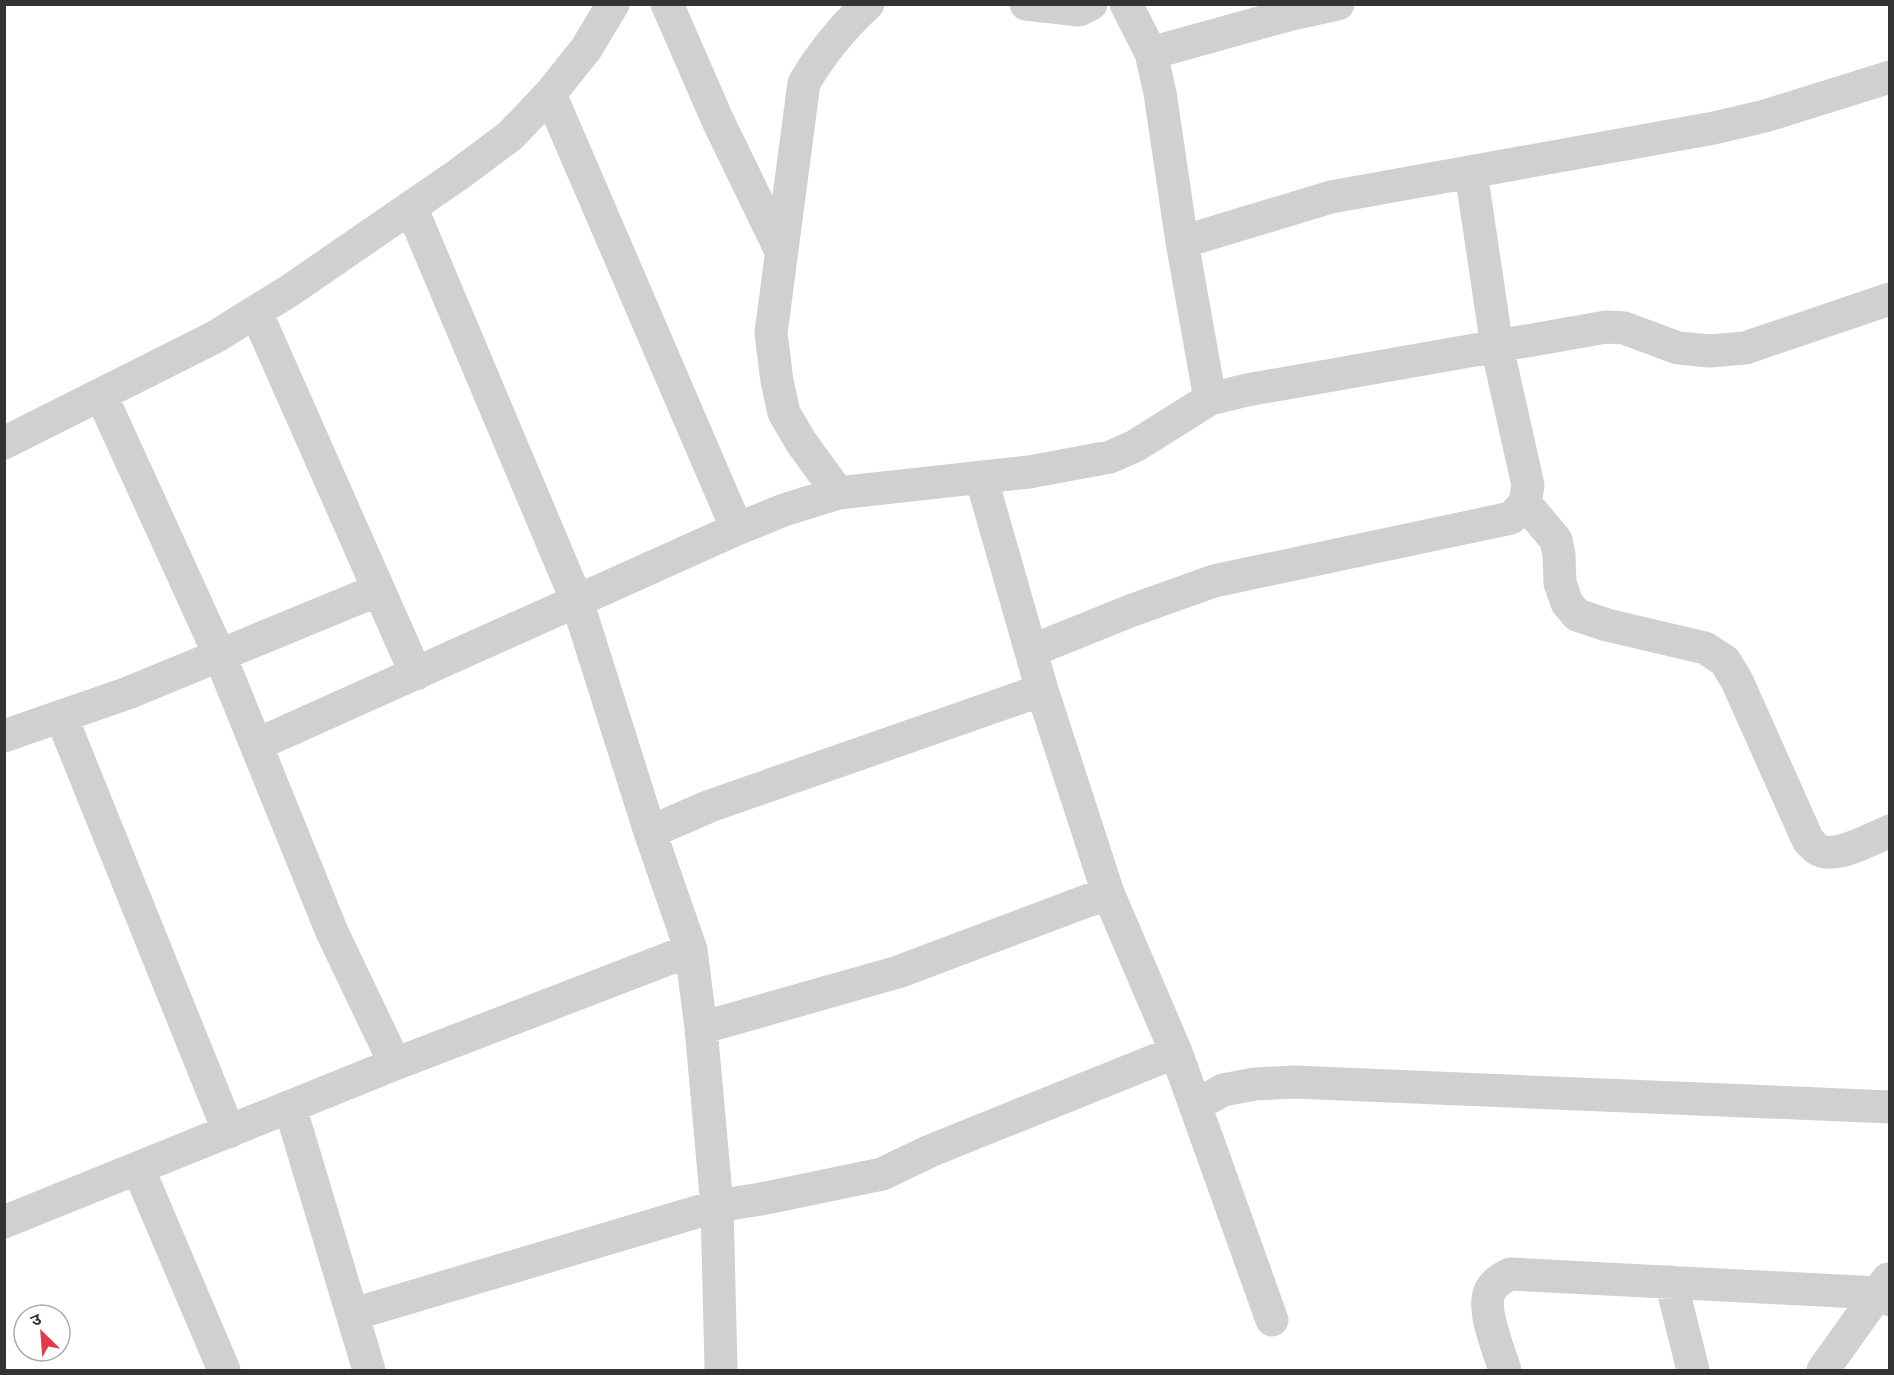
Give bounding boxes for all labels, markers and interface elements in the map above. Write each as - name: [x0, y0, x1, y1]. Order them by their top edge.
- north arrow: [12, 1303, 72, 1363]
- text: उ: [27, 1307, 45, 1331]

